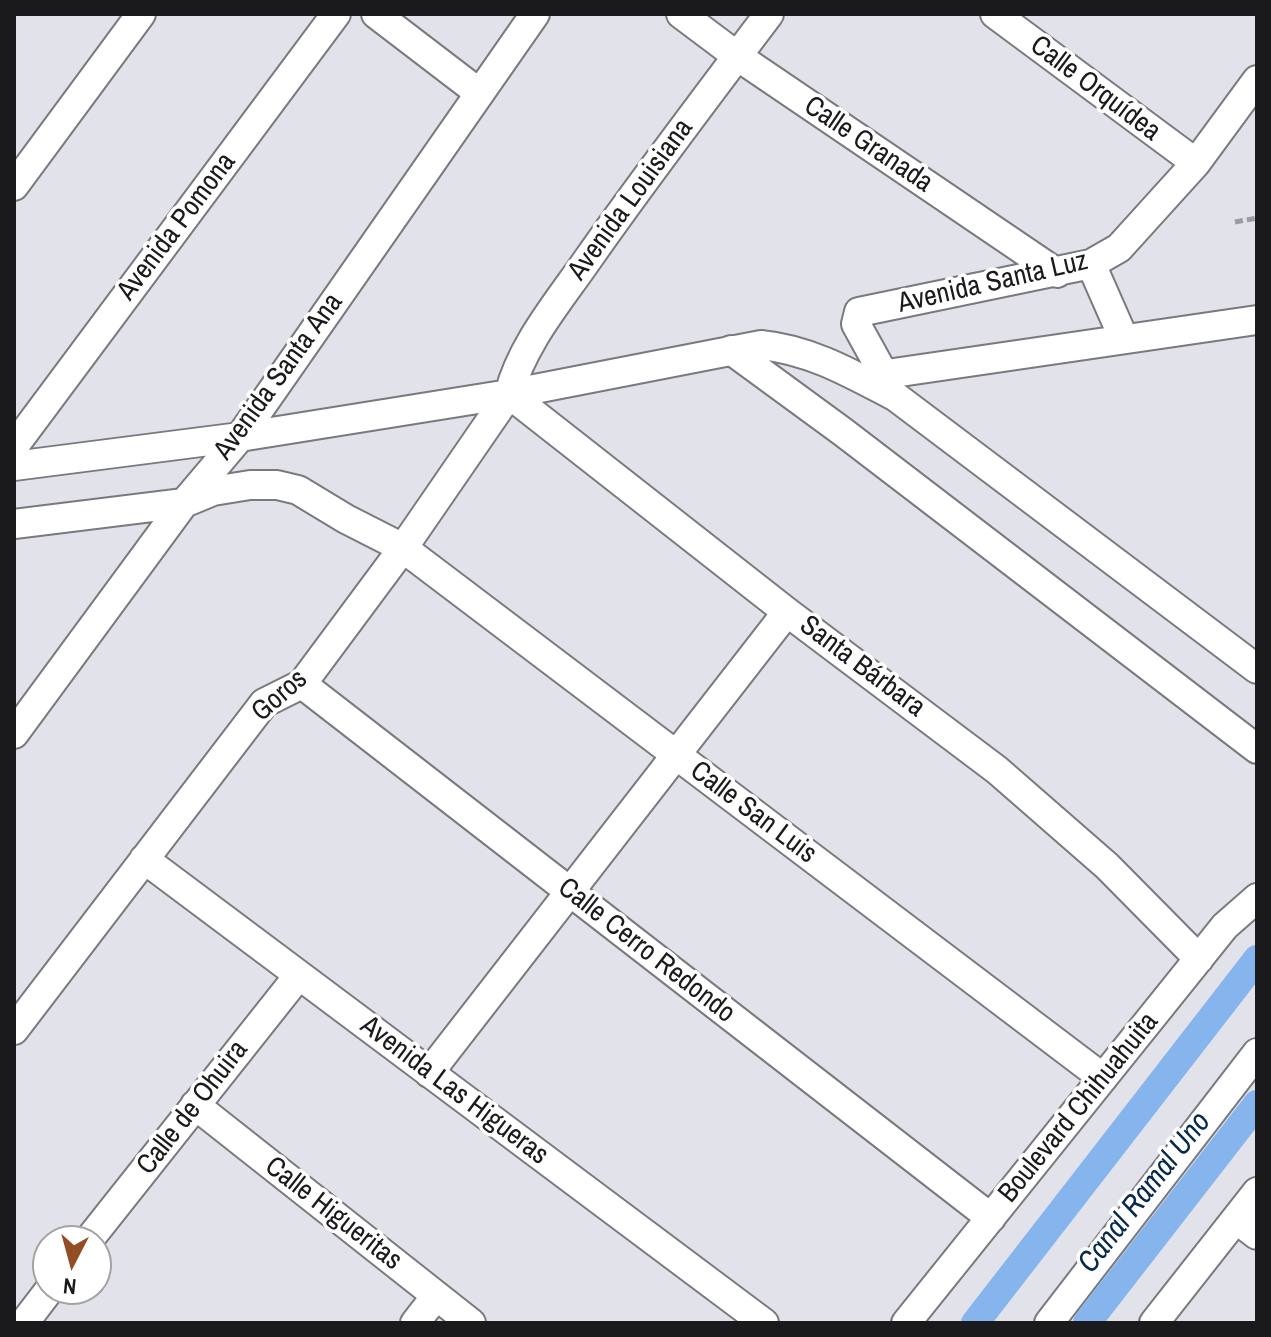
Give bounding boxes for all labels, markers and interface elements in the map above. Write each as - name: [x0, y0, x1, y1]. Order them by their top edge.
- street label: Calle Orquídea: [1023, 29, 1167, 149]
- street label: Calle Granada: [797, 90, 939, 200]
- street label: Avenida Louisiana: [561, 113, 701, 287]
- street label: Avenida Pomona: [111, 147, 243, 307]
- street label: Avenida Santa Luz: [895, 245, 1091, 321]
- street label: Avenida Santa Ana: [207, 287, 351, 467]
- street label: Santa Bárbara: [793, 609, 931, 725]
- street label: Goros: [245, 663, 315, 729]
- street label: Calle San Luis: [683, 755, 823, 871]
- street label: Calle Cerro Redondo: [551, 871, 741, 1031]
- street label: Boulevard Chihuahuita: [992, 1006, 1166, 1210]
- street label: Avenida Las Higueras: [353, 1009, 555, 1173]
- street label: Calle de Ohuira: [130, 1034, 256, 1182]
- water label: Canal Ramal Uno: [1071, 1105, 1219, 1281]
- street label: Calle Higueritas: [258, 1150, 408, 1278]
- north arrow: [32, 1225, 112, 1305]
- text: N: [62, 1271, 78, 1302]

